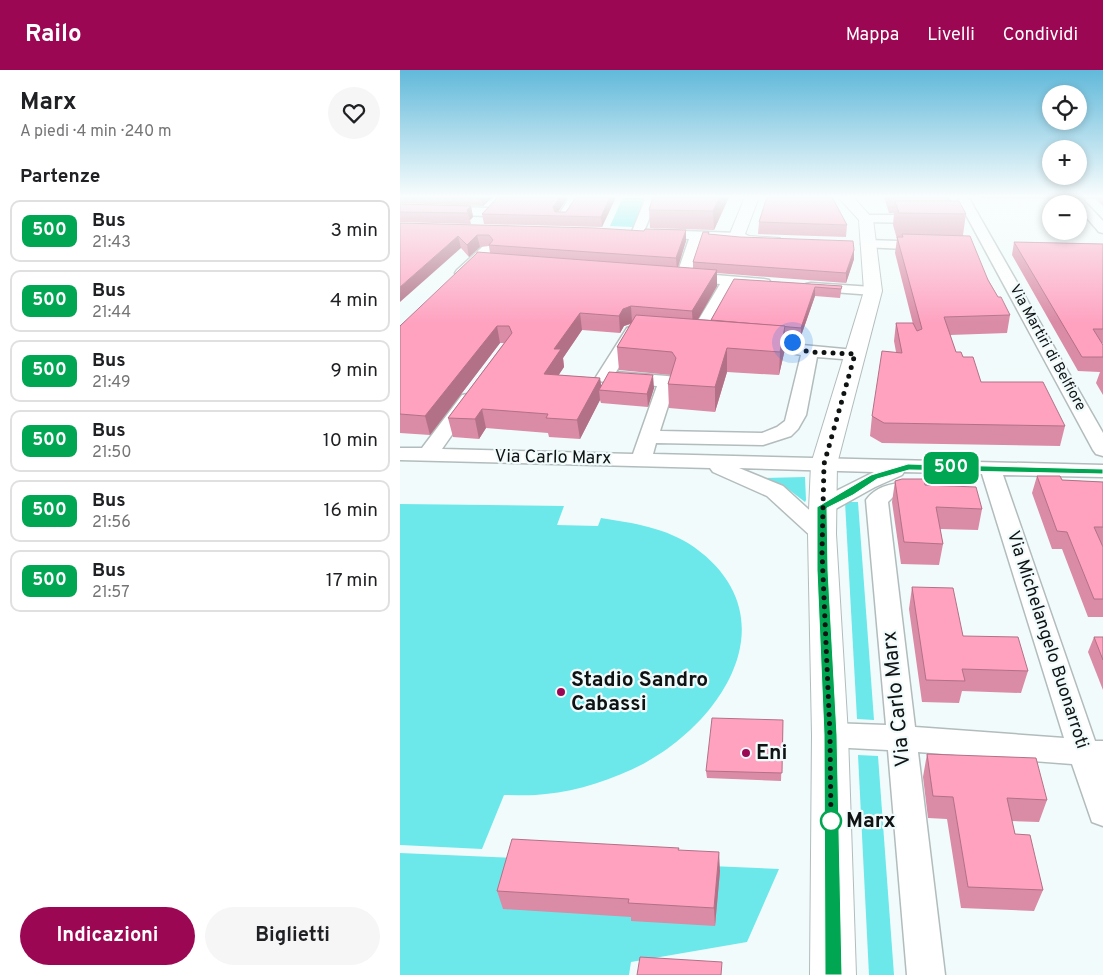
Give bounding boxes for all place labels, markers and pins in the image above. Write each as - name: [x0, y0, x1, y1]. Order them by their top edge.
- place label: Stadio Sandro Cabassi: [571, 667, 708, 718]
- marker: Stadio Sandro Cabassi: [555, 686, 567, 698]
- place label: Eni: [756, 740, 787, 767]
- marker: Eni: [740, 747, 752, 759]
- place label: Marx: [846, 808, 896, 835]
- marker: Marx: [820, 810, 842, 832]

